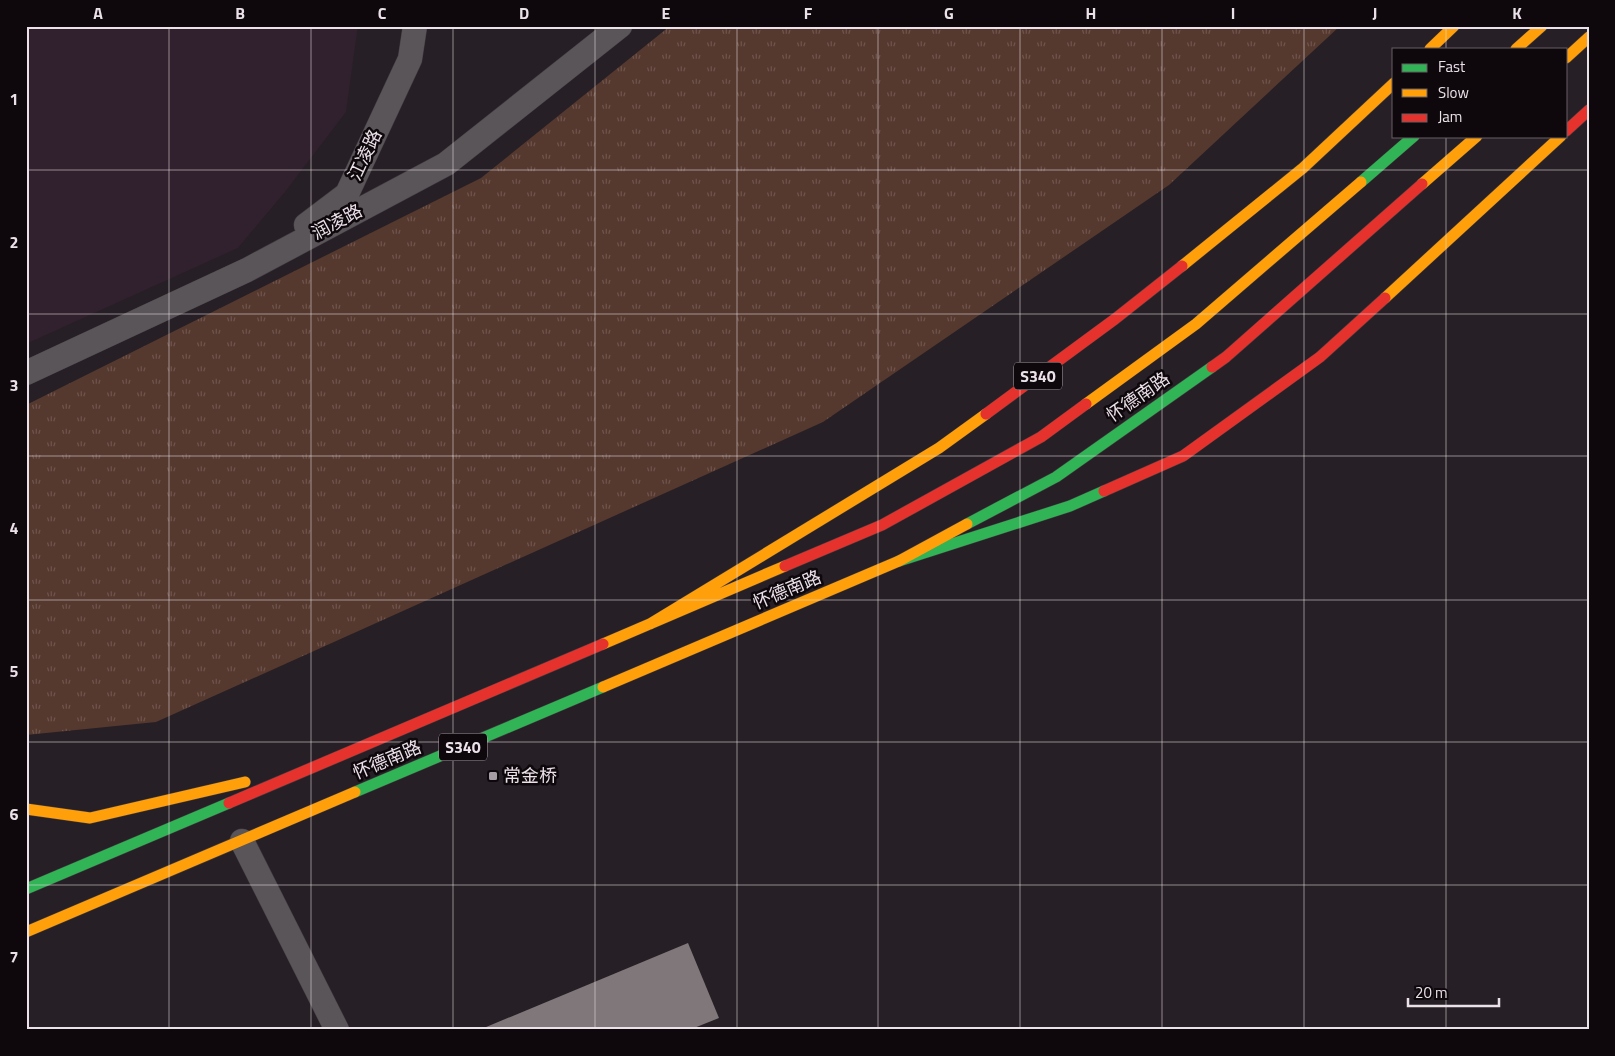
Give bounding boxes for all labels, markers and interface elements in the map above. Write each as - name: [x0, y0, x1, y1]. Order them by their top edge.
- text: A: [93, 1, 103, 25]
- text: B: [235, 1, 245, 25]
- text: C: [378, 1, 387, 25]
- text: D: [519, 1, 529, 25]
- text: E: [662, 1, 671, 25]
- text: F: [804, 1, 813, 25]
- text: G: [944, 1, 954, 25]
- text: H: [1086, 1, 1096, 25]
- text: I: [1231, 1, 1235, 25]
- text: J: [1373, 1, 1377, 25]
- text: K: [1512, 1, 1522, 25]
- legend: [1392, 48, 1568, 138]
- text: Fast: [1438, 55, 1466, 78]
- text: Slow: [1438, 81, 1469, 104]
- text: 1: [10, 87, 18, 111]
- text: Jam: [1438, 105, 1462, 128]
- street label: 江凌路: [341, 125, 388, 185]
- street label: 润凌路: [307, 197, 367, 246]
- text: 2: [10, 230, 18, 254]
- road number: S340: [1014, 362, 1062, 390]
- street label: 怀德南路: [1100, 365, 1175, 428]
- text: 3: [10, 373, 18, 397]
- text: 4: [10, 516, 19, 540]
- street label: 怀德南路: [748, 563, 825, 616]
- text: 5: [10, 659, 19, 683]
- street label: 怀德南路: [348, 733, 425, 786]
- road number: S340: [439, 734, 487, 760]
- place label: 常金桥: [503, 762, 557, 789]
- marker: 常金桥: [487, 770, 499, 782]
- text: 6: [10, 802, 19, 826]
- text: 7: [10, 945, 18, 969]
- scale bar: [1408, 976, 1499, 1008]
- text: 20 m: [1415, 981, 1448, 1004]

